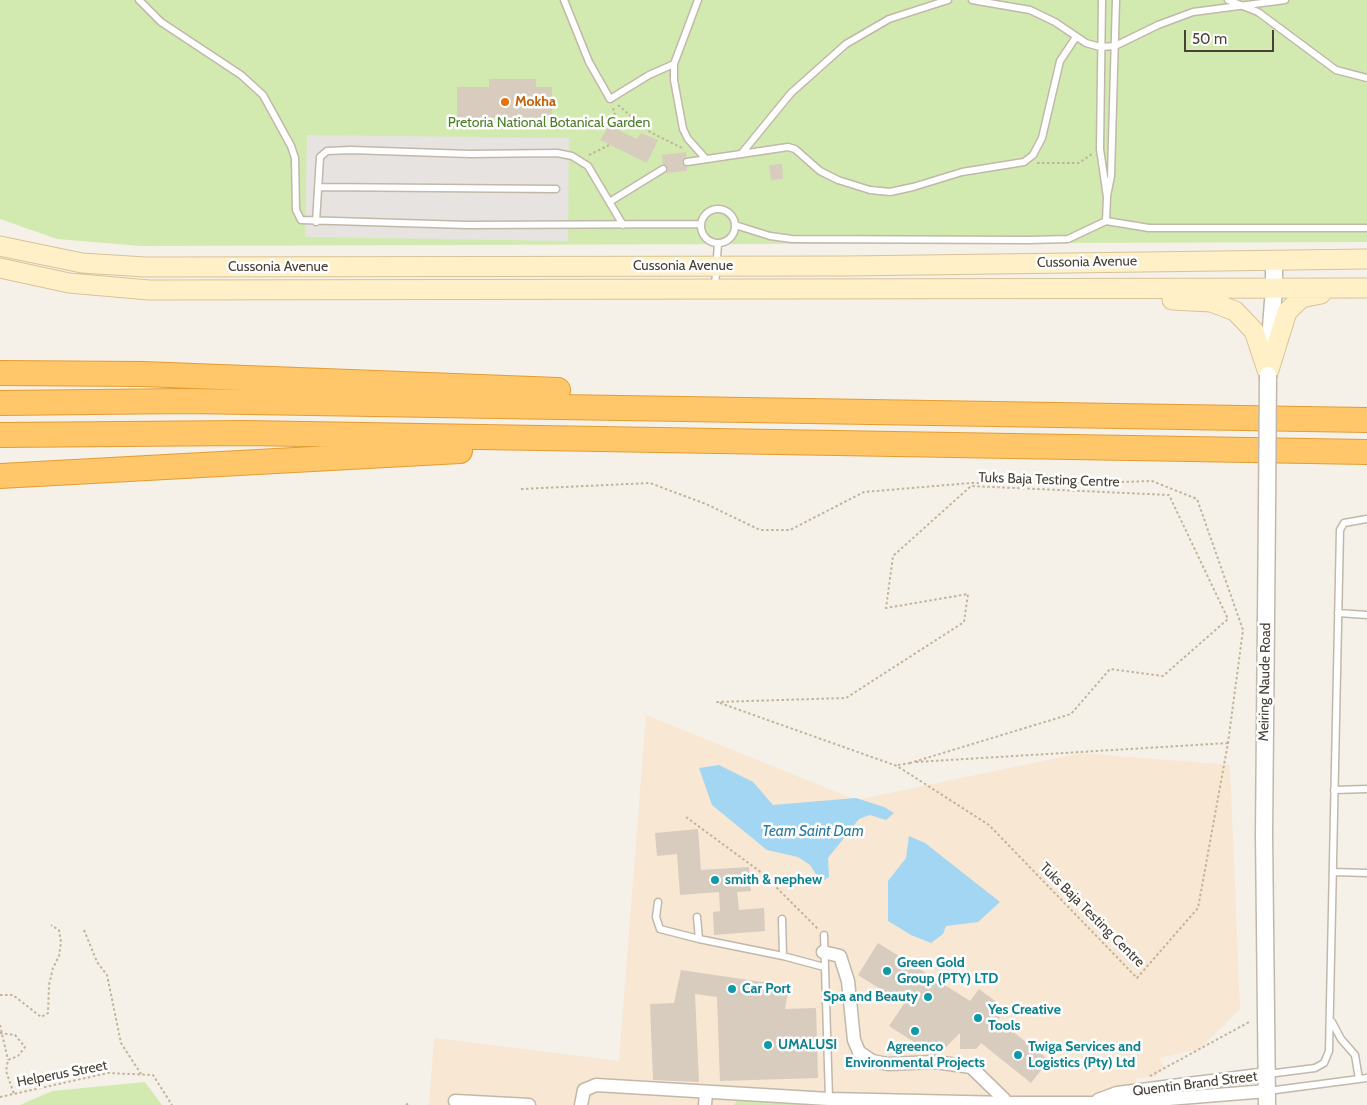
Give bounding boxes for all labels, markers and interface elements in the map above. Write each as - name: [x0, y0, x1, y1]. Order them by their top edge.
- scale bar: [1187, 20, 1277, 52]
- text: 50 m: [1192, 30, 1227, 48]
- place label: Mokha: [515, 94, 556, 110]
- marker: Mokha: [499, 96, 511, 108]
- park label: Pretoria National Botanical Garden: [448, 115, 650, 131]
- street label: Cussonia Avenue: [1037, 253, 1137, 271]
- street label: Cussonia Avenue: [633, 258, 733, 274]
- street label: Cussonia Avenue: [228, 259, 328, 275]
- street label: Tuks Baja Testing Centre: [978, 469, 1120, 491]
- street label: Meiring Naude Road: [1256, 622, 1274, 742]
- water label: Team Saint Dam: [762, 823, 864, 841]
- street label: Tuks Baja Testing Centre: [1036, 859, 1148, 971]
- place label: smith & nephew: [725, 872, 822, 888]
- marker: smith & nephew: [709, 874, 721, 886]
- place label: Green Gold Group (PTY) LTD: [897, 955, 998, 988]
- marker: Green Gold Group (PTY) LTD: [881, 965, 893, 977]
- place label: Car Port: [742, 981, 791, 997]
- marker: Car Port: [726, 983, 738, 995]
- place label: Spa and Beauty: [823, 989, 918, 1005]
- marker: Spa and Beauty: [922, 991, 934, 1003]
- place label: Yes Creative Tools: [988, 1002, 1061, 1034]
- marker: Yes Creative Tools: [972, 1012, 984, 1024]
- marker: Agreenco Environmental Projects: [909, 1025, 921, 1037]
- place label: UMALUSI: [778, 1037, 837, 1053]
- marker: UMALUSI: [762, 1039, 774, 1051]
- place label: Agreenco Environmental Projects: [845, 1039, 985, 1072]
- place label: Twiga Services and Logistics (Pty) Ltd: [1028, 1039, 1141, 1072]
- marker: Twiga Services and Logistics (Pty) Ltd: [1012, 1049, 1024, 1061]
- street label: Helperus Street: [15, 1057, 109, 1091]
- street label: Quentin Brand Street: [1132, 1068, 1258, 1100]

